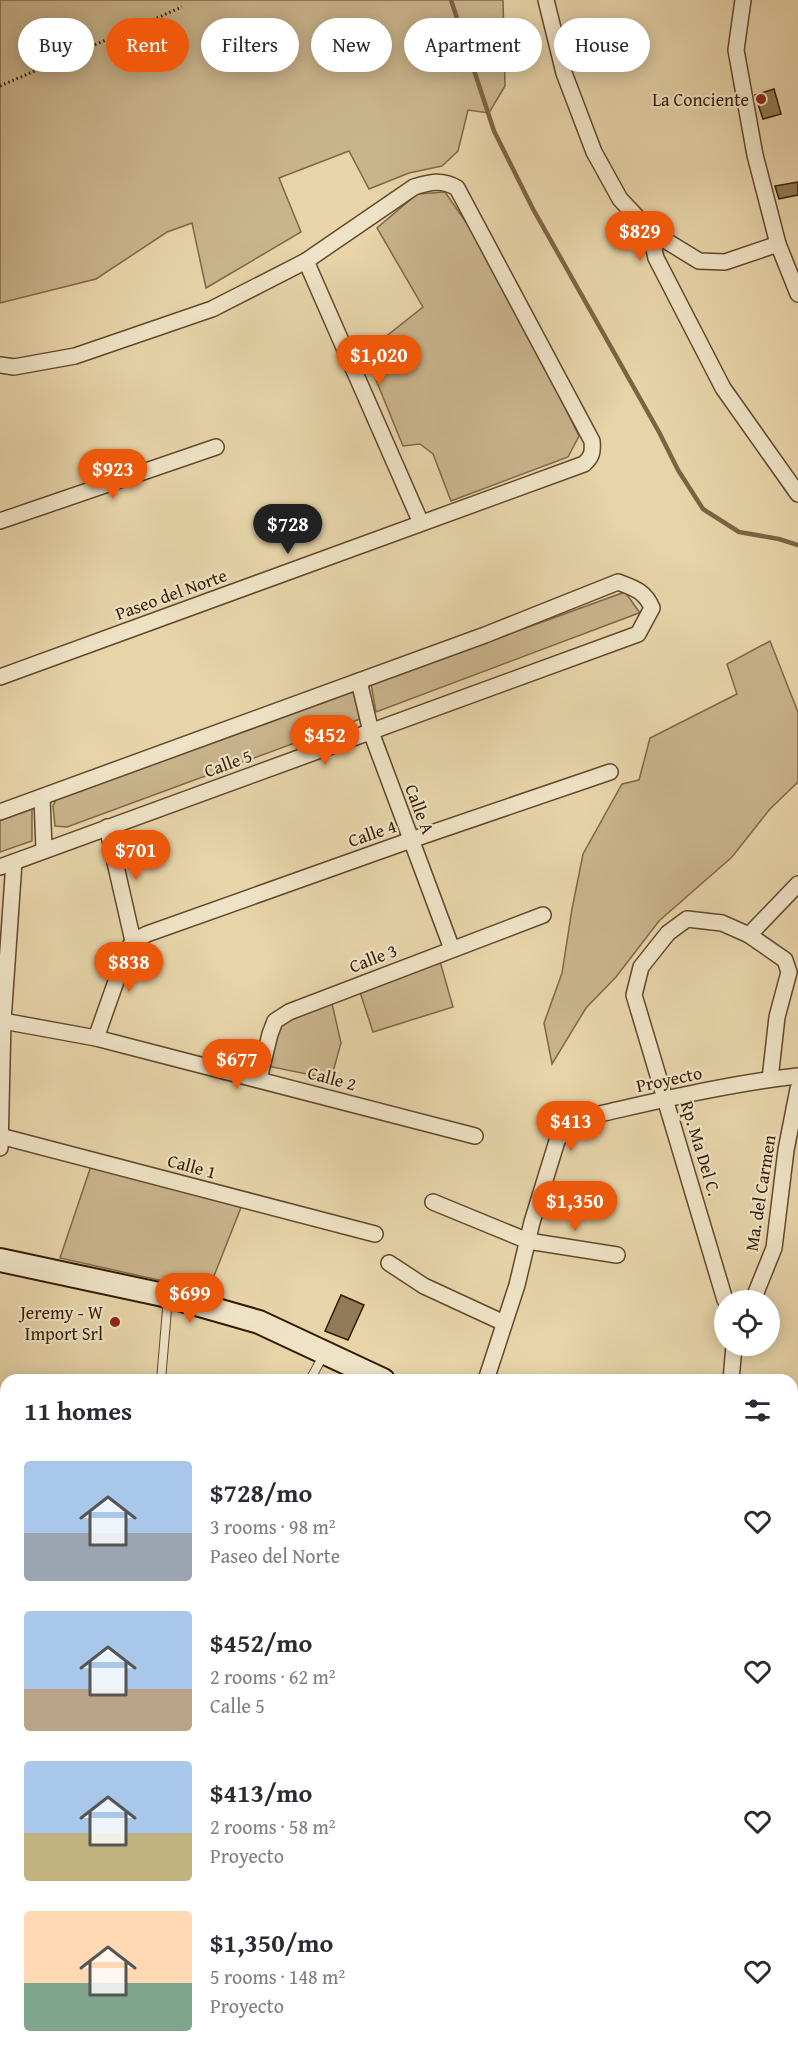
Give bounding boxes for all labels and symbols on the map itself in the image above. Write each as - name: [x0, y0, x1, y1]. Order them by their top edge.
- place label: La Conciente: [652, 86, 749, 113]
- marker: La Conciente: [754, 92, 768, 106]
- pin: $829: [604, 211, 676, 262]
- pin: $1,020: [330, 335, 428, 386]
- pin: $923: [77, 449, 149, 500]
- pin: $728: [252, 504, 324, 555]
- street label: Paseo del Norte: [111, 561, 231, 627]
- pin: $452: [289, 715, 361, 766]
- street label: Calle 5: [200, 742, 256, 784]
- street label: Calle A: [398, 780, 442, 838]
- street label: Calle 4: [344, 812, 400, 854]
- pin: $701: [100, 830, 172, 881]
- street label: Calle 3: [345, 937, 401, 979]
- pin: $838: [93, 942, 165, 993]
- pin: $677: [201, 1039, 273, 1090]
- street label: Calle 2: [305, 1059, 359, 1097]
- street label: Proyecto: [634, 1059, 704, 1099]
- street label: Rp. Ma Del C.: [674, 1097, 728, 1199]
- pin: $413: [535, 1101, 607, 1152]
- street label: Ma. del Carmen: [737, 1133, 783, 1253]
- street label: Calle 1: [165, 1147, 219, 1185]
- pin: $1,350: [526, 1181, 624, 1232]
- pin: $699: [154, 1273, 226, 1324]
- place label: Jeremy - W Import Srl: [18, 1299, 104, 1347]
- marker: Jeremy - W Import Srl: [108, 1315, 122, 1329]

